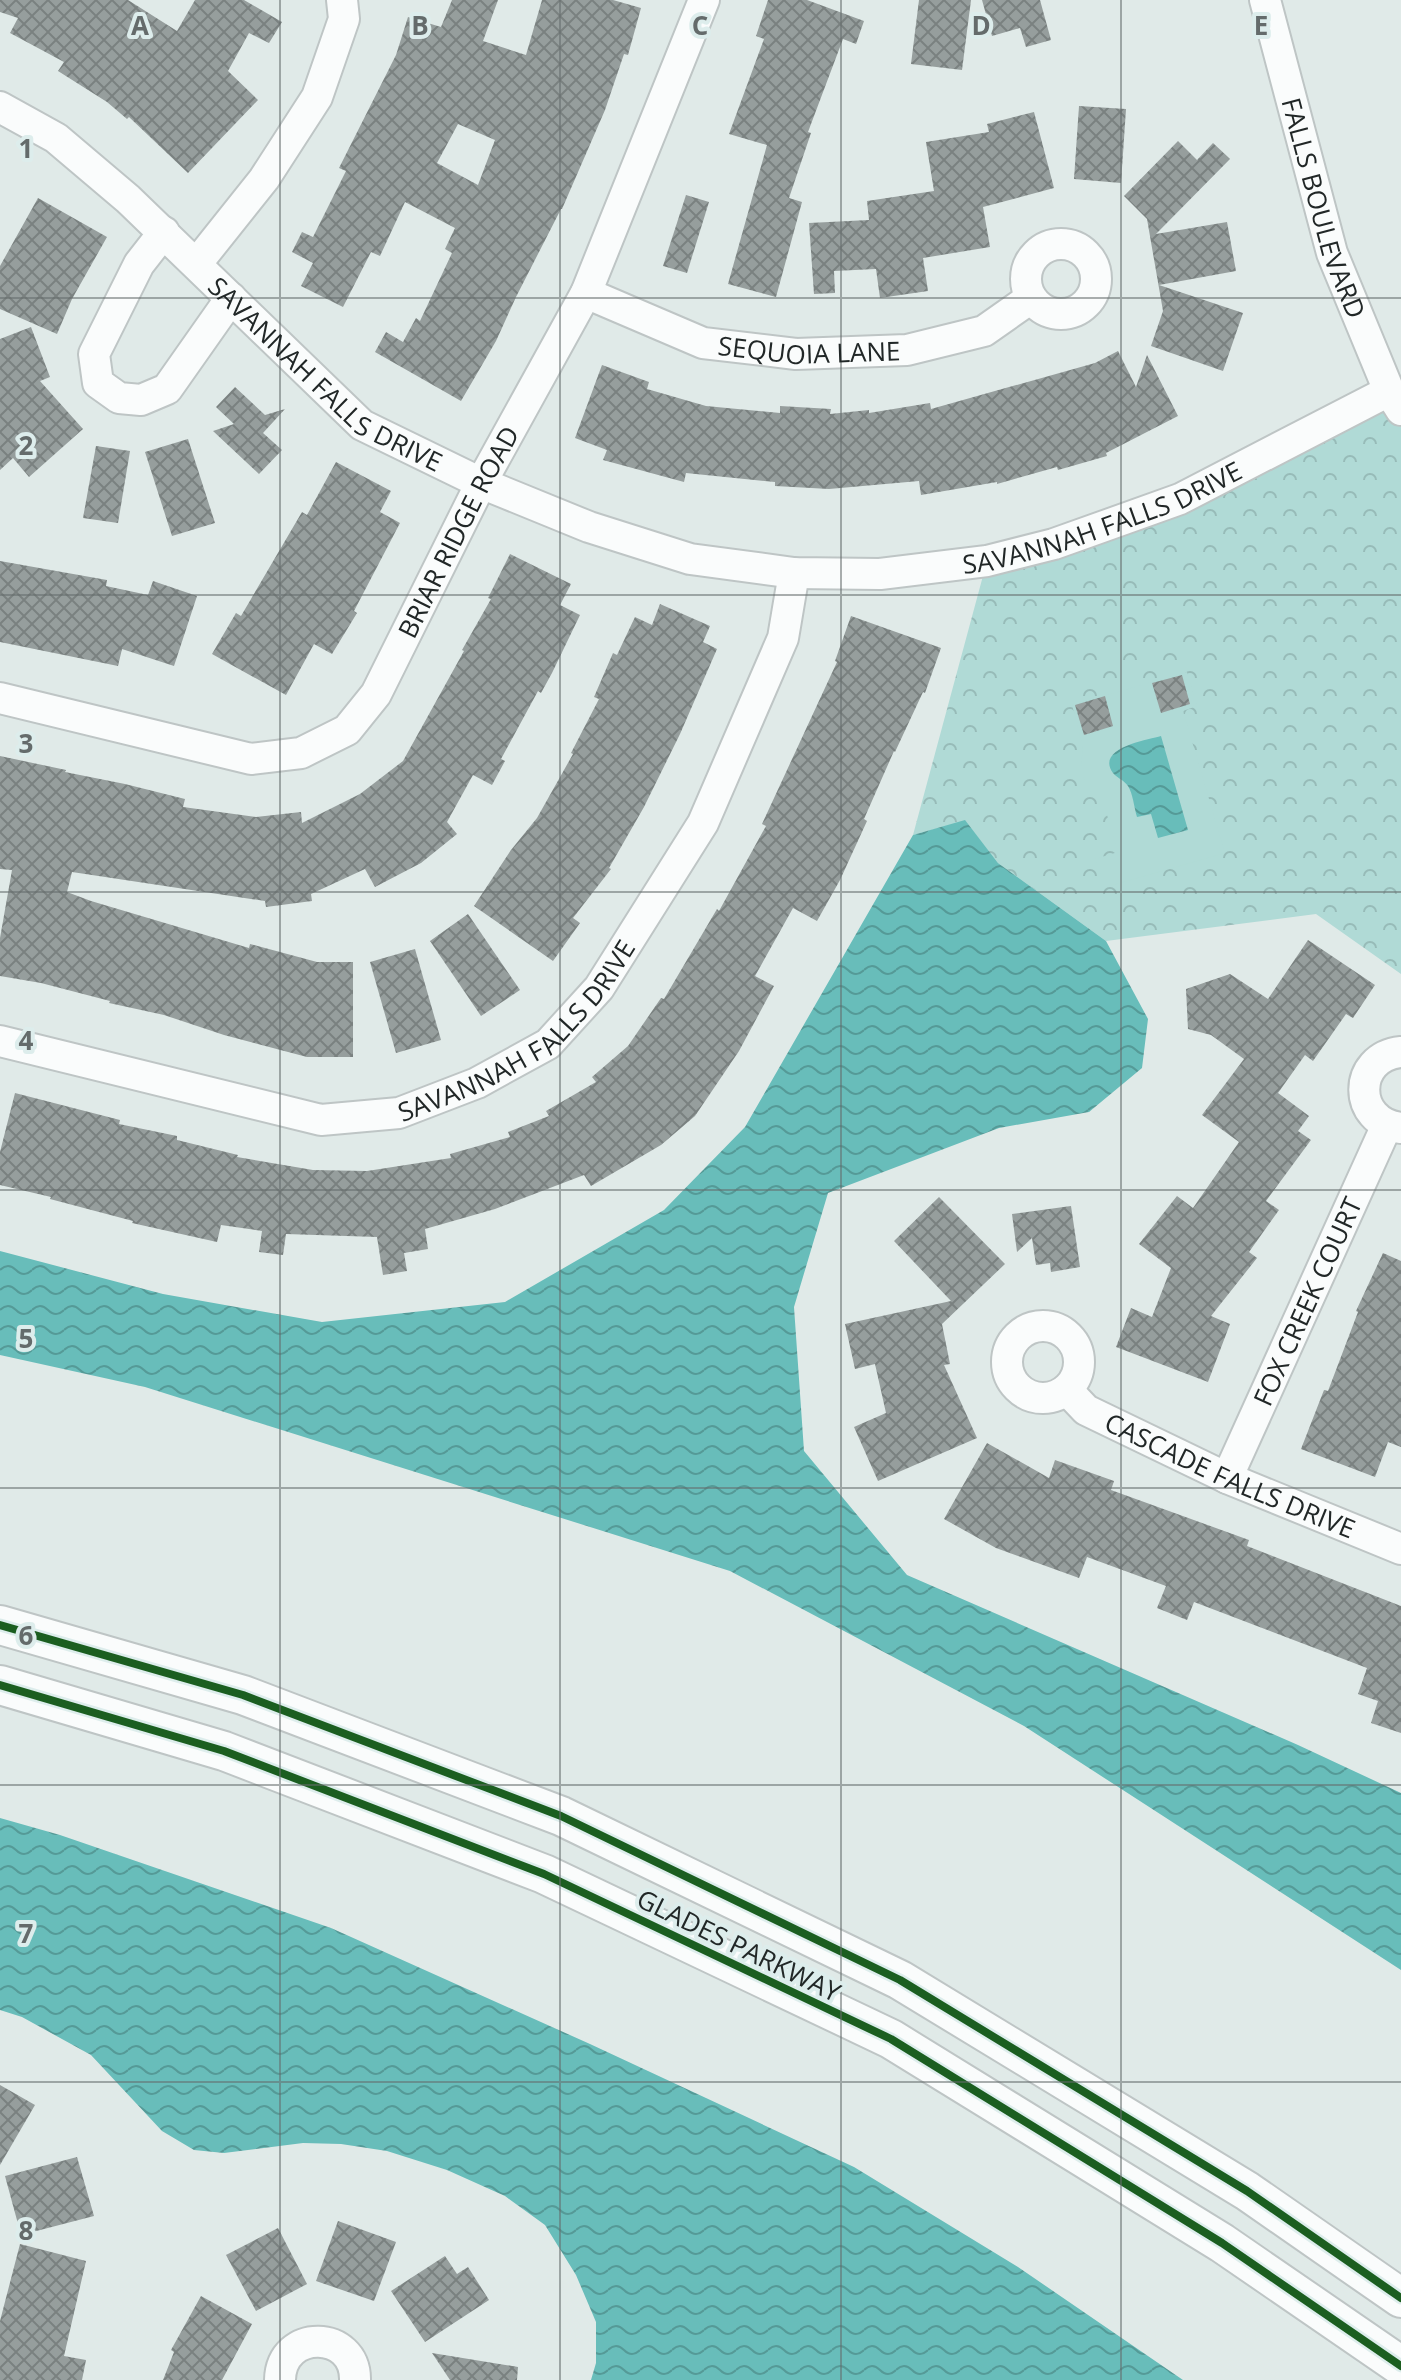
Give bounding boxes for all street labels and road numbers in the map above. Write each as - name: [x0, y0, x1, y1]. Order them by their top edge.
- street label: FALLS BOULEVARD: [1274, 94, 1375, 323]
- street label: SAVANNAH FALLS DRIVE: [201, 268, 449, 480]
- street label: SEQUOIA LANE: [716, 327, 901, 373]
- street label: BRIAR RIDGE ROAD: [389, 419, 527, 644]
- street label: SAVANNAH FALLS DRIVE: [960, 452, 1248, 582]
- street label: SAVANNAH FALLS DRIVE: [392, 933, 643, 1130]
- street label: FOX CREEK COURT: [1244, 1191, 1370, 1411]
- street label: CASCADE FALLS DRIVE: [1099, 1404, 1361, 1546]
- street label: GLADES PARKWAY: [631, 1880, 847, 2010]

